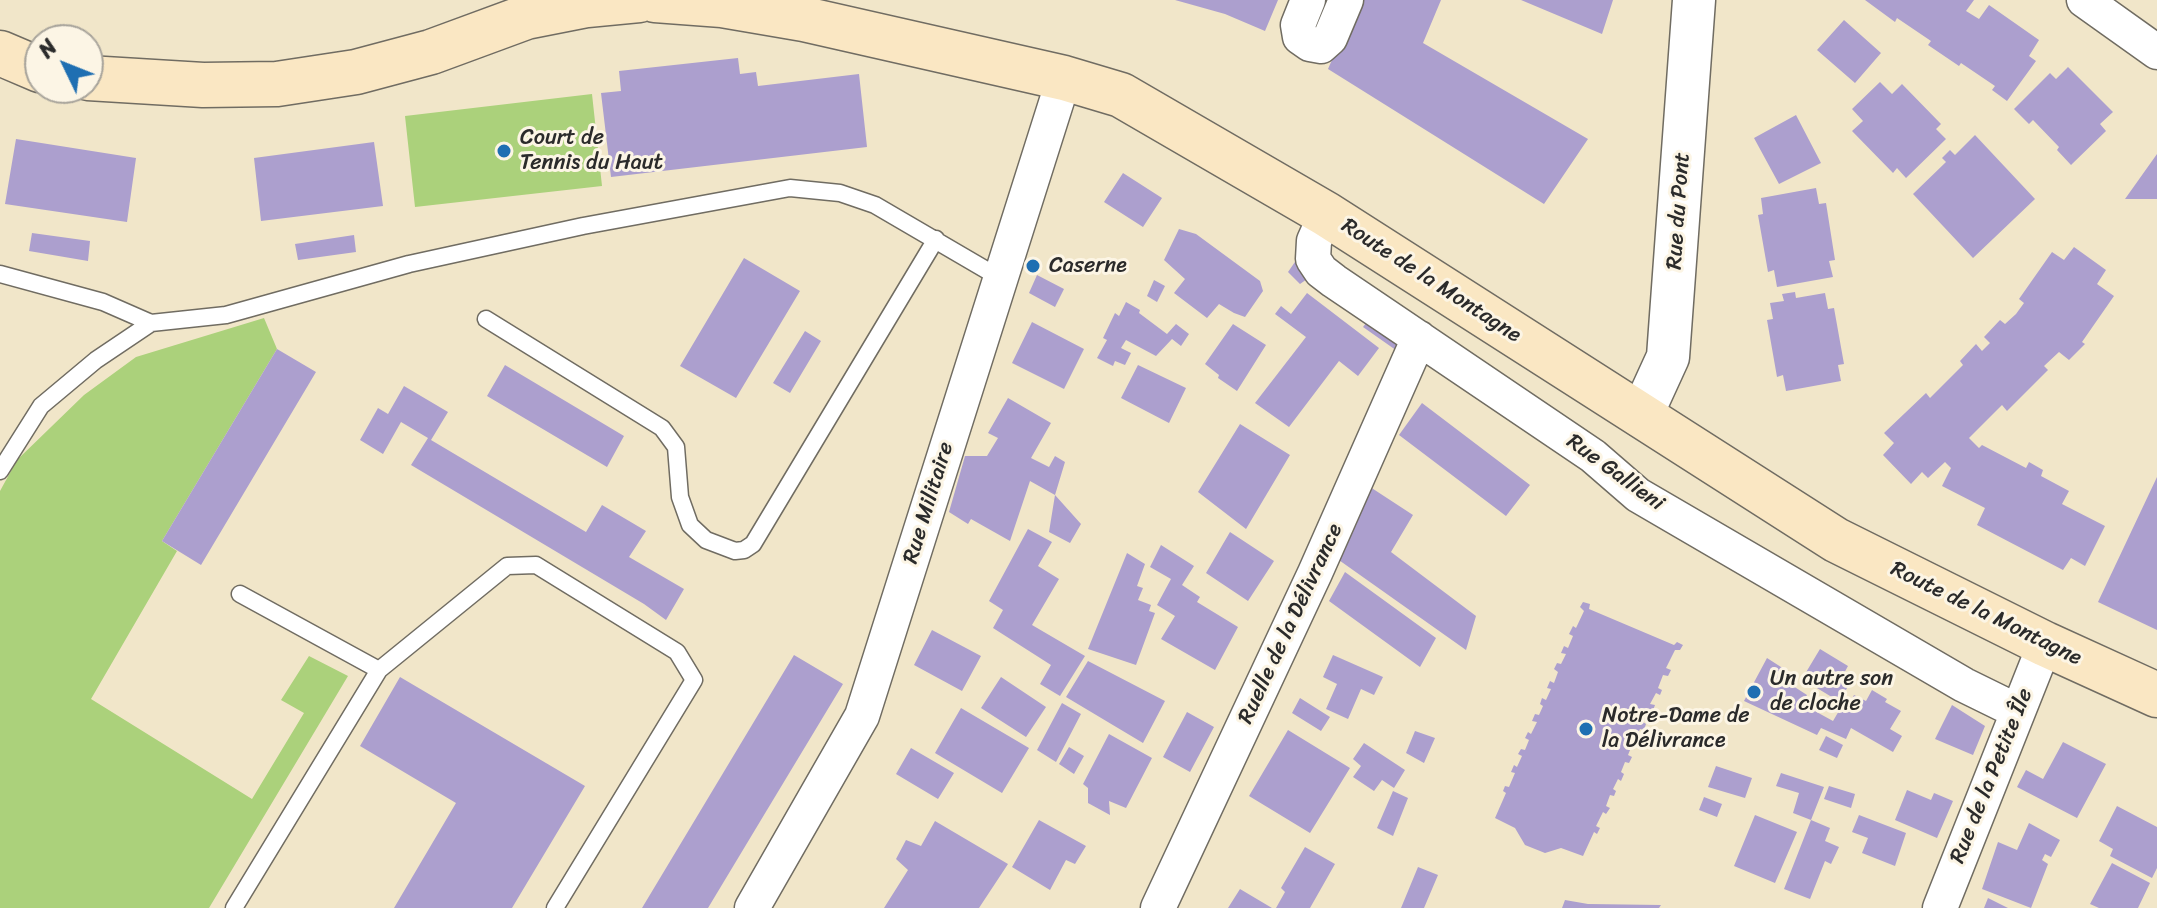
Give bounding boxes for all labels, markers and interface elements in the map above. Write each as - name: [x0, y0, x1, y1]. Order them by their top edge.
- north arrow: [24, 24, 104, 104]
- text: N: [28, 30, 67, 68]
- place label: Court de Tennis du Haut: [520, 125, 663, 176]
- marker: Court de Tennis du Haut: [495, 142, 513, 160]
- street label: Rue du Pont: [1662, 152, 1696, 270]
- street label: Route de la Montagne: [1336, 213, 1526, 349]
- place label: Caserne: [1049, 253, 1127, 279]
- marker: Caserne: [1024, 257, 1042, 275]
- street label: Rue Gallieni: [1561, 429, 1669, 517]
- street label: Rue Militaire: [898, 439, 960, 567]
- street label: Ruelle de la Délivrance: [1233, 520, 1349, 728]
- street label: Route de la Montagne: [1886, 556, 2086, 672]
- place label: Un autre son de cloche: [1770, 666, 1893, 718]
- marker: Un autre son de cloche: [1745, 683, 1763, 701]
- street label: Rue de la Petite Île: [1945, 685, 2039, 867]
- place label: Notre-Dame de la Délivrance: [1602, 703, 1750, 754]
- marker: Notre-Dame de la Délivrance: [1577, 720, 1595, 738]

